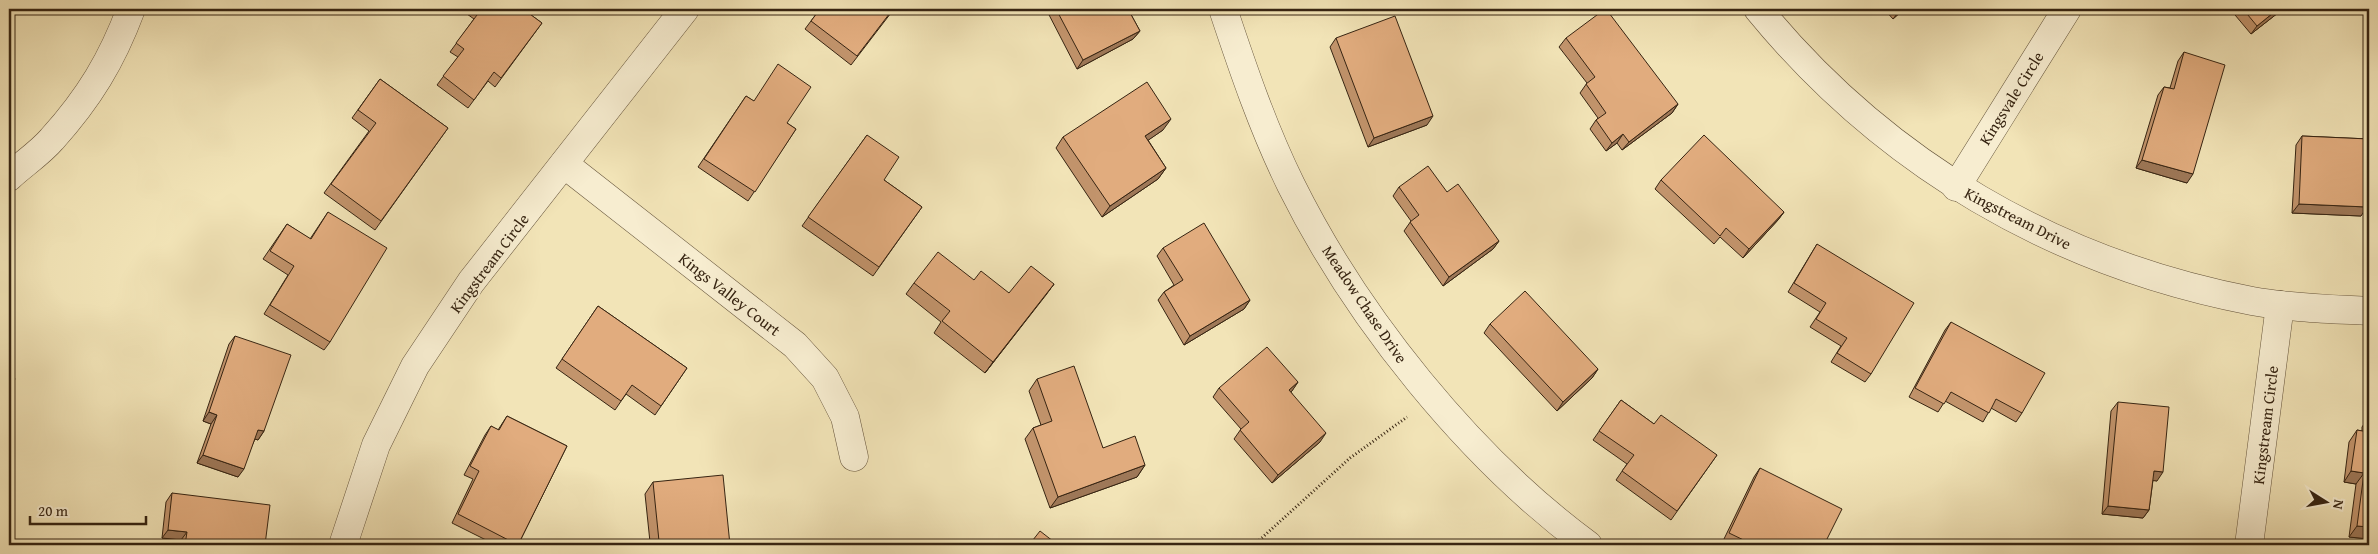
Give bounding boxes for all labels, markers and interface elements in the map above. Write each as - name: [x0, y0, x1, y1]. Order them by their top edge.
- street label: Kingsvale Circle: [1973, 47, 2049, 149]
- street label: Kingstream Drive: [1961, 181, 2075, 255]
- street label: Kingstream Circle: [444, 208, 534, 318]
- street label: Meadow Chase Drive: [1316, 240, 1414, 368]
- street label: Kings Valley Court: [674, 246, 786, 342]
- street label: Kingstream Circle: [2246, 364, 2284, 486]
- north arrow: [2300, 476, 2350, 526]
- scale bar: [30, 494, 146, 526]
- text: N: [2328, 498, 2349, 512]
- text: 20 m: [38, 500, 69, 521]

